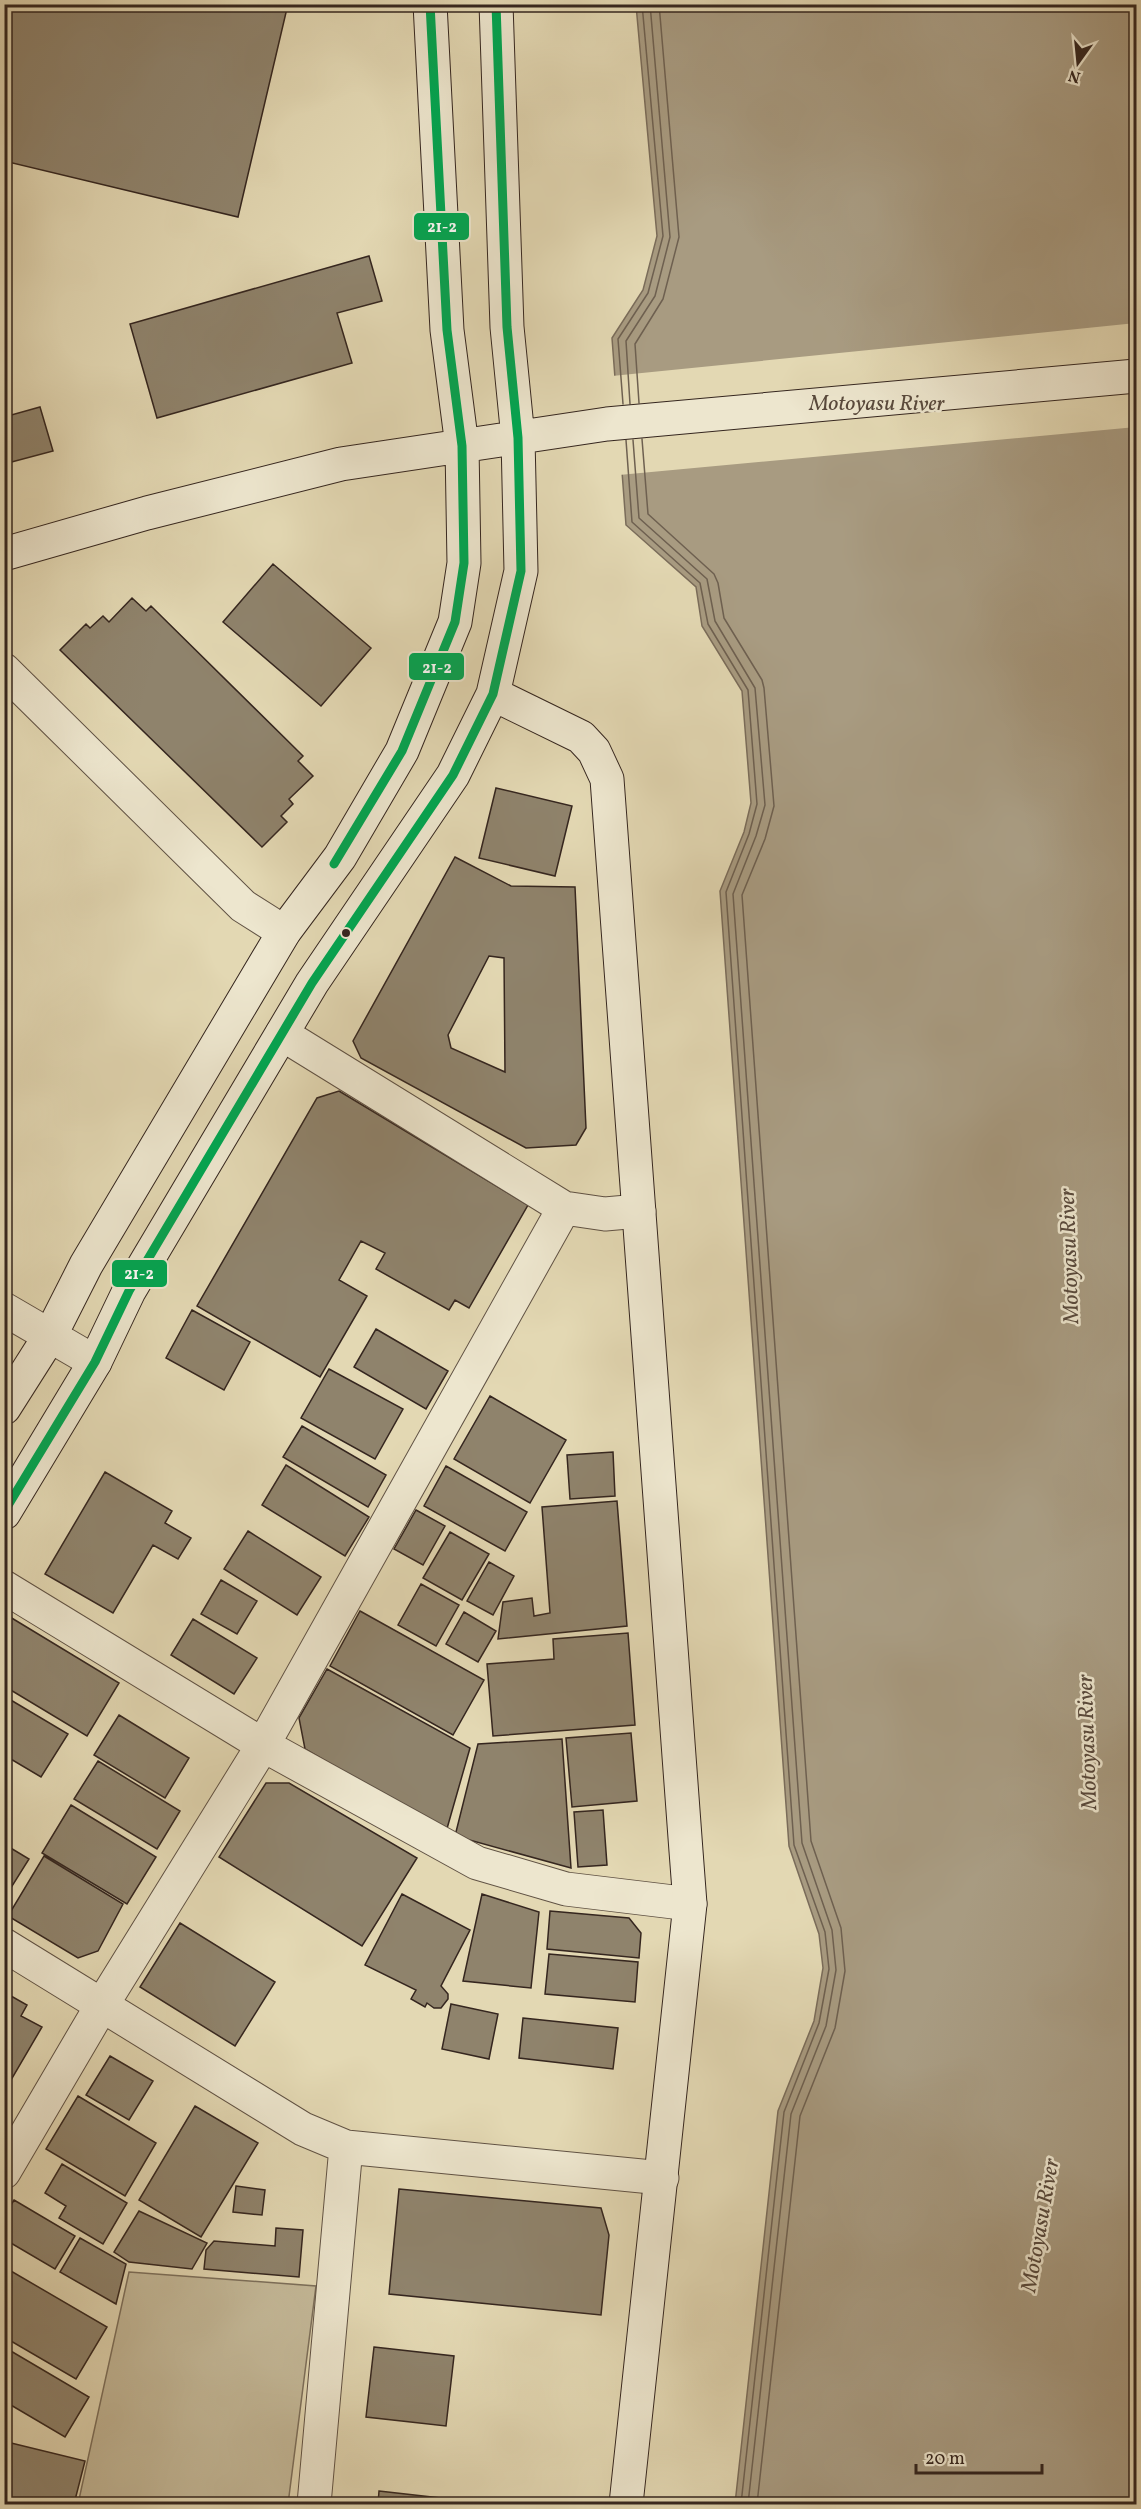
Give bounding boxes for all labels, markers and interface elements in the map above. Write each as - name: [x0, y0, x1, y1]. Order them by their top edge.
- north arrow: [1048, 33, 1108, 93]
- text: N: [1066, 63, 1083, 88]
- line badge: 21-2: [413, 212, 470, 241]
- text: 21-2: [427, 217, 457, 239]
- water label: Motoyasu River: [808, 389, 945, 420]
- line badge: 21-2: [408, 652, 465, 681]
- text: 21-2: [422, 658, 452, 680]
- unlabelled marker: [340, 927, 352, 939]
- water label: Motoyasu River: [1053, 1187, 1088, 1325]
- line badge: 21-2: [111, 1259, 168, 1288]
- text: 21-2: [124, 1264, 154, 1286]
- water label: Motoyasu River: [1071, 1673, 1106, 1811]
- water label: Motoyasu River: [1014, 2155, 1069, 2296]
- scale bar: [916, 2437, 1042, 2475]
- text: 20 m: [925, 2447, 965, 2472]

